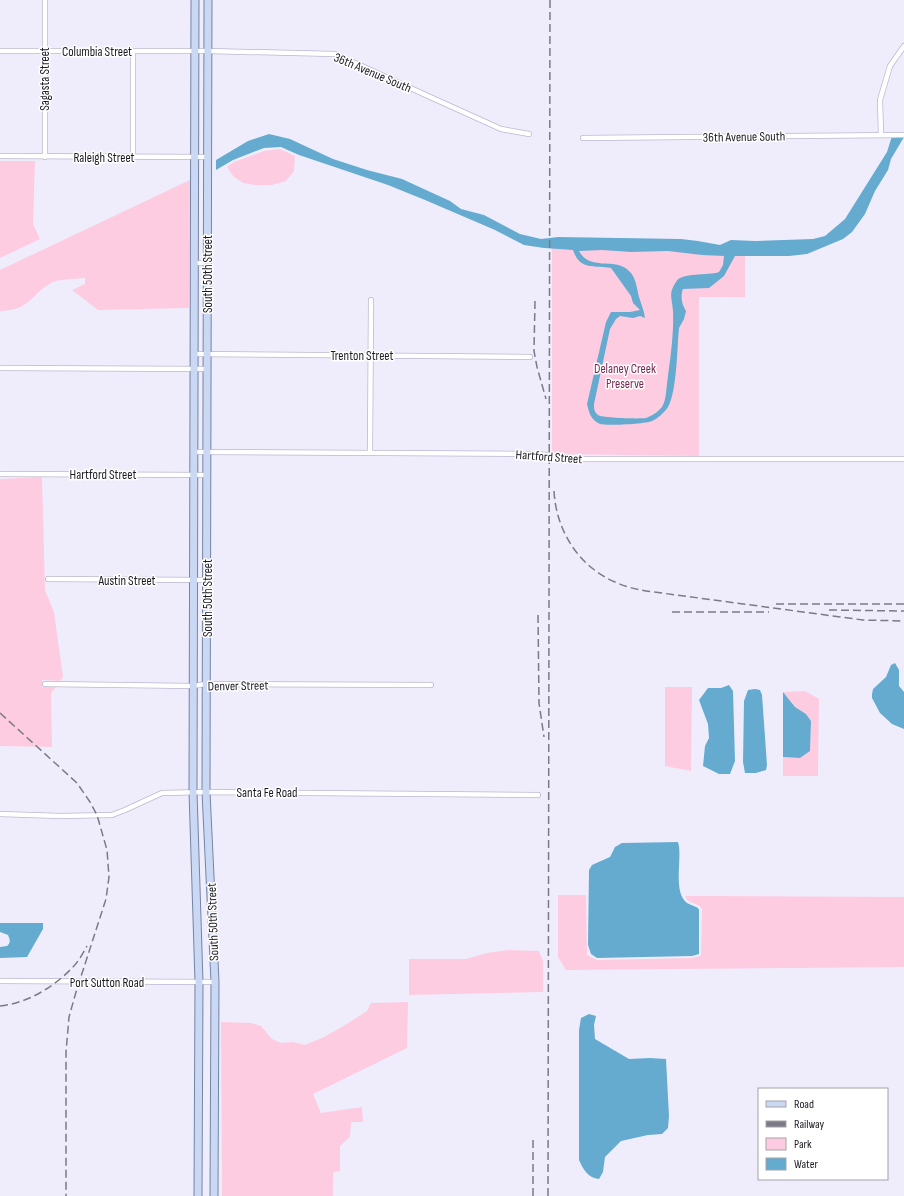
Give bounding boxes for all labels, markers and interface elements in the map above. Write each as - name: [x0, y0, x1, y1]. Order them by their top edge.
- street label: Columbia Street: [62, 44, 132, 60]
- street label: Sagasta Street: [37, 47, 53, 111]
- street label: 36th Avenue South: [332, 49, 414, 96]
- street label: 36th Avenue South: [703, 128, 785, 146]
- street label: Raleigh Street: [73, 150, 135, 166]
- street label: South 50th Street: [200, 235, 216, 313]
- street label: Trenton Street: [330, 348, 394, 364]
- park label: Delaney Creek Preserve: [594, 361, 656, 392]
- street label: Hartford Street: [515, 447, 583, 467]
- street label: Hartford Street: [70, 467, 136, 483]
- street label: South 50th Street: [200, 559, 216, 637]
- street label: Austin Street: [97, 573, 156, 589]
- street label: Denver Street: [208, 677, 268, 695]
- street label: Santa Fe Road: [237, 785, 297, 801]
- street label: South 50th Street: [204, 883, 222, 961]
- street label: Port Sutton Road: [70, 975, 144, 991]
- legend: [758, 1088, 888, 1180]
- text: Road: [794, 1097, 814, 1112]
- text: Railway: [794, 1117, 825, 1132]
- text: Park: [794, 1137, 812, 1152]
- text: Water: [794, 1157, 818, 1172]

